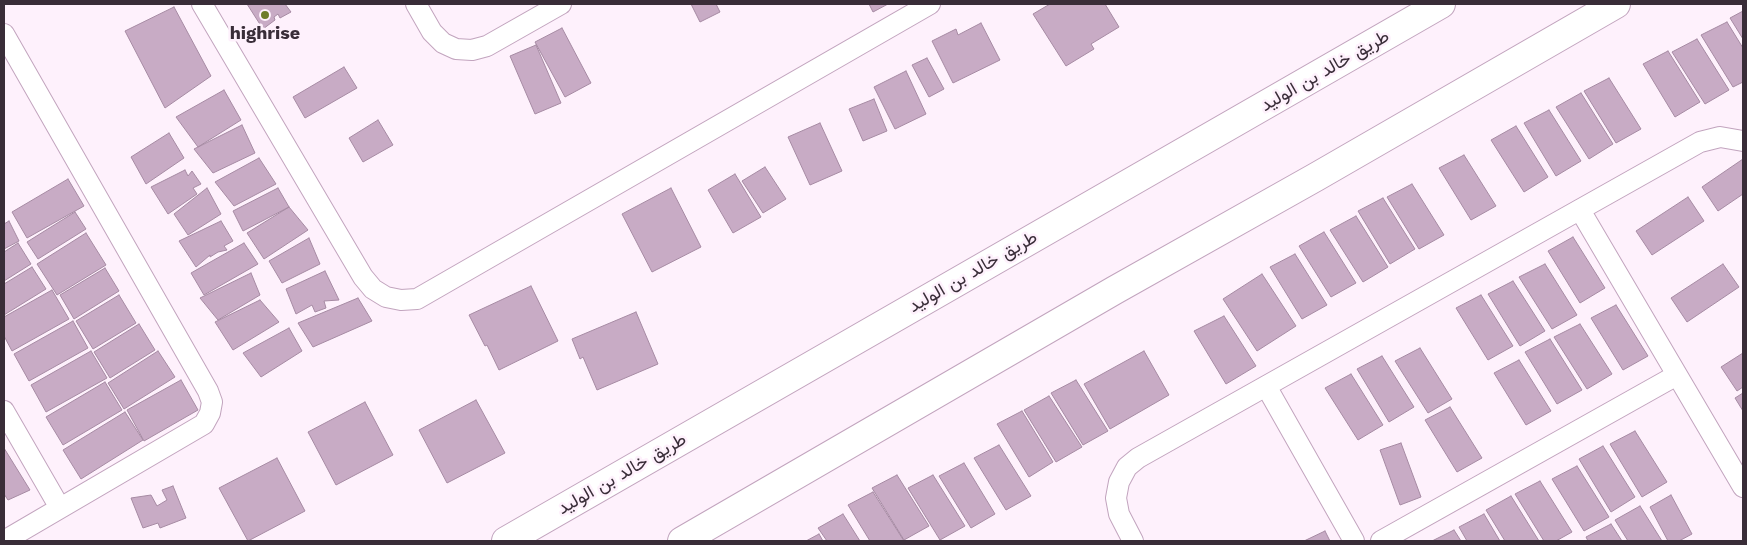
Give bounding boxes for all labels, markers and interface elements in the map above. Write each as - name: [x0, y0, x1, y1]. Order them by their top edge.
- marker: highrise: [259, 9, 271, 21]
- place label: highrise: [230, 23, 300, 45]
- street label: طريق خالد بن الوليد: [1257, 25, 1393, 117]
- street label: طريق خالد بن الوليد: [905, 226, 1041, 318]
- street label: طريق خالد بن الوليد: [554, 428, 690, 520]

